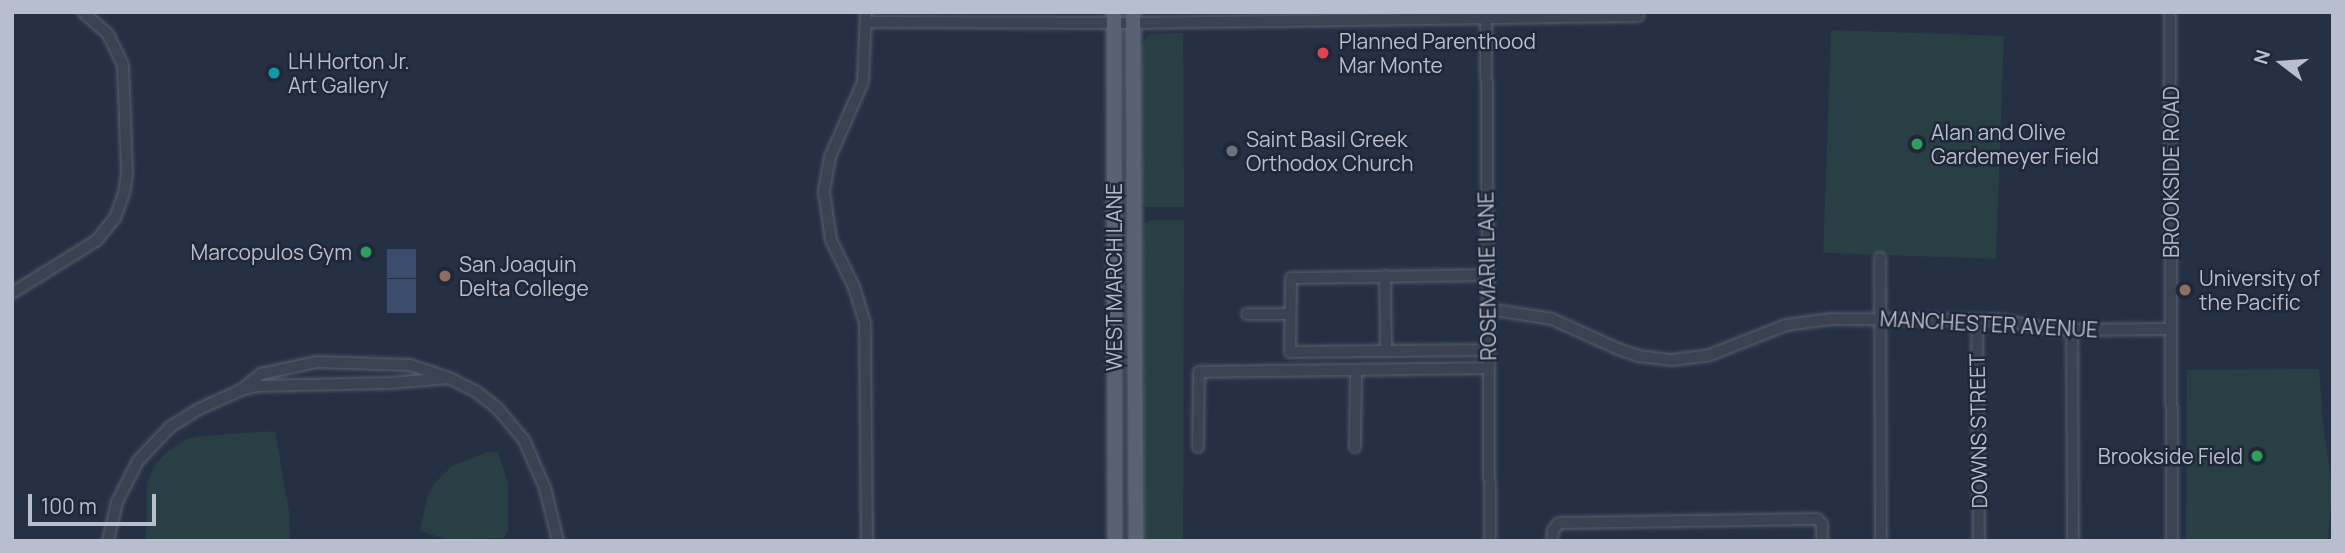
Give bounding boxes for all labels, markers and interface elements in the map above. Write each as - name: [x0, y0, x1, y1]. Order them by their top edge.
- place label: Planned Parenthood Mar Monte: [1339, 28, 1536, 78]
- north arrow: [2247, 28, 2317, 98]
- marker: Planned Parenthood Mar Monte: [1313, 43, 1333, 63]
- text: N: [2247, 47, 2276, 67]
- place label: LH Horton Jr. Art Gallery: [288, 48, 410, 98]
- marker: LH Horton Jr. Art Gallery: [266, 65, 282, 81]
- street label: BROOKSIDE ROAD: [2158, 86, 2184, 258]
- place label: Alan and Olive Gardemeyer Field: [1931, 119, 2099, 169]
- place label: Saint Basil Greek Orthodox Church: [1246, 126, 1413, 176]
- marker: Alan and Olive Gardemeyer Field: [1909, 136, 1925, 152]
- marker: Saint Basil Greek Orthodox Church: [1224, 143, 1240, 159]
- street label: WEST MARCH LANE: [1101, 183, 1127, 371]
- street label: ROSEMARIE LANE: [1473, 191, 1501, 361]
- place label: Marcopulos Gym: [191, 239, 352, 265]
- marker: Marcopulos Gym: [358, 244, 374, 260]
- place label: San Joaquin Delta College: [459, 251, 589, 301]
- place label: University of the Pacific: [2199, 265, 2320, 315]
- marker: San Joaquin Delta College: [437, 268, 453, 284]
- marker: University of the Pacific: [2177, 282, 2193, 298]
- street label: MANCHESTER AVENUE: [1879, 306, 2099, 342]
- street label: DOWNS STREET: [1964, 353, 1992, 509]
- place label: Brookside Field: [2098, 443, 2243, 469]
- marker: Brookside Field: [2249, 448, 2265, 464]
- scale bar: [32, 480, 159, 524]
- text: 100 m: [41, 492, 97, 520]

